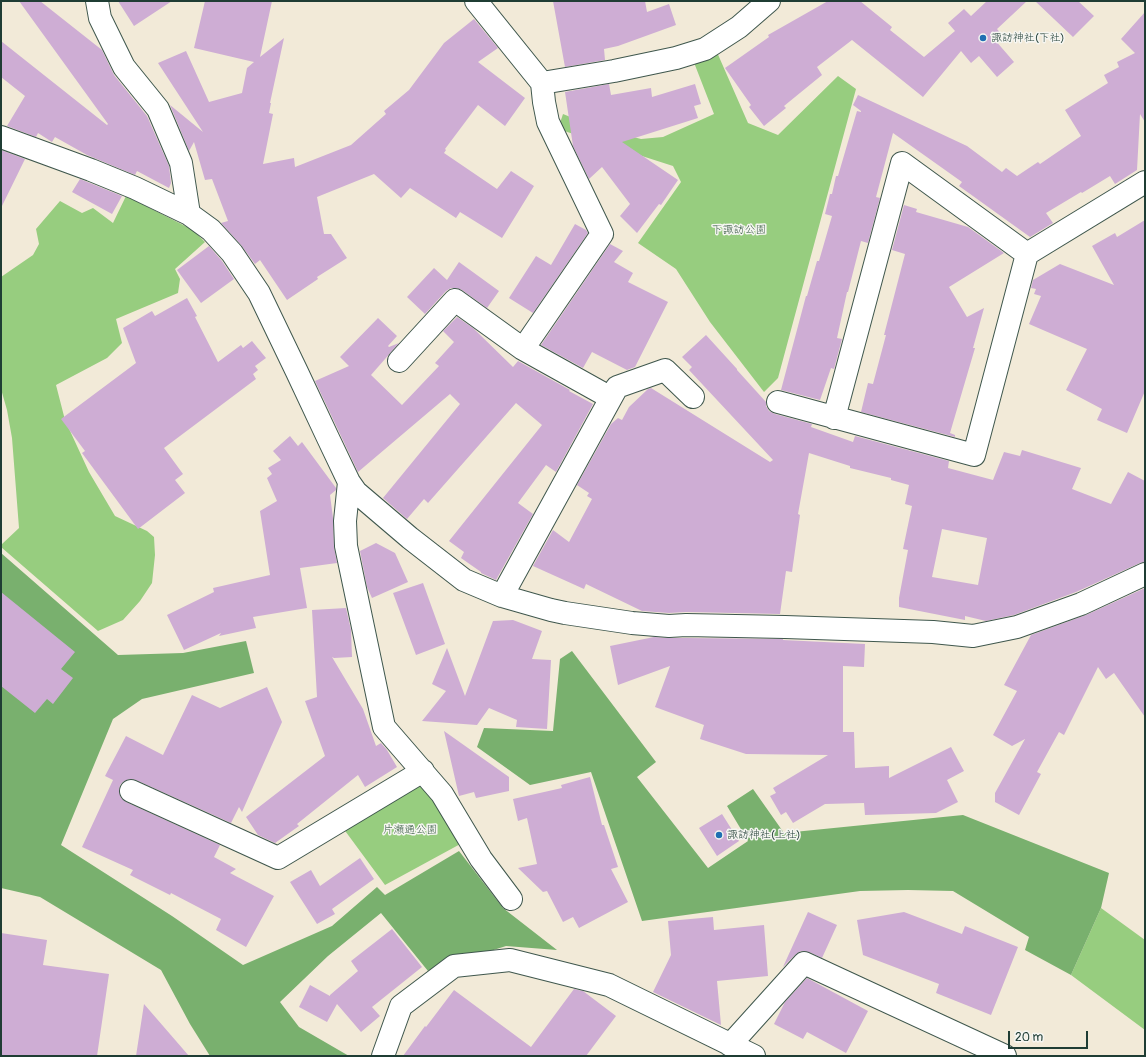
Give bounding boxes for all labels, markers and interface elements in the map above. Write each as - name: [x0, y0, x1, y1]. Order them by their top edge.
- place label: 諏訪神社(下社): [991, 31, 1064, 45]
- marker: 諏訪神社(下社): [978, 33, 988, 43]
- park label: 下諏訪公園: [712, 223, 766, 237]
- park label: 片瀬通公園: [383, 823, 437, 837]
- place label: 諏訪神社(上社): [727, 828, 800, 842]
- marker: 諏訪神社(上社): [714, 830, 724, 840]
- scale bar: [1010, 1023, 1090, 1049]
- text: 20 m: [1015, 1030, 1043, 1045]

